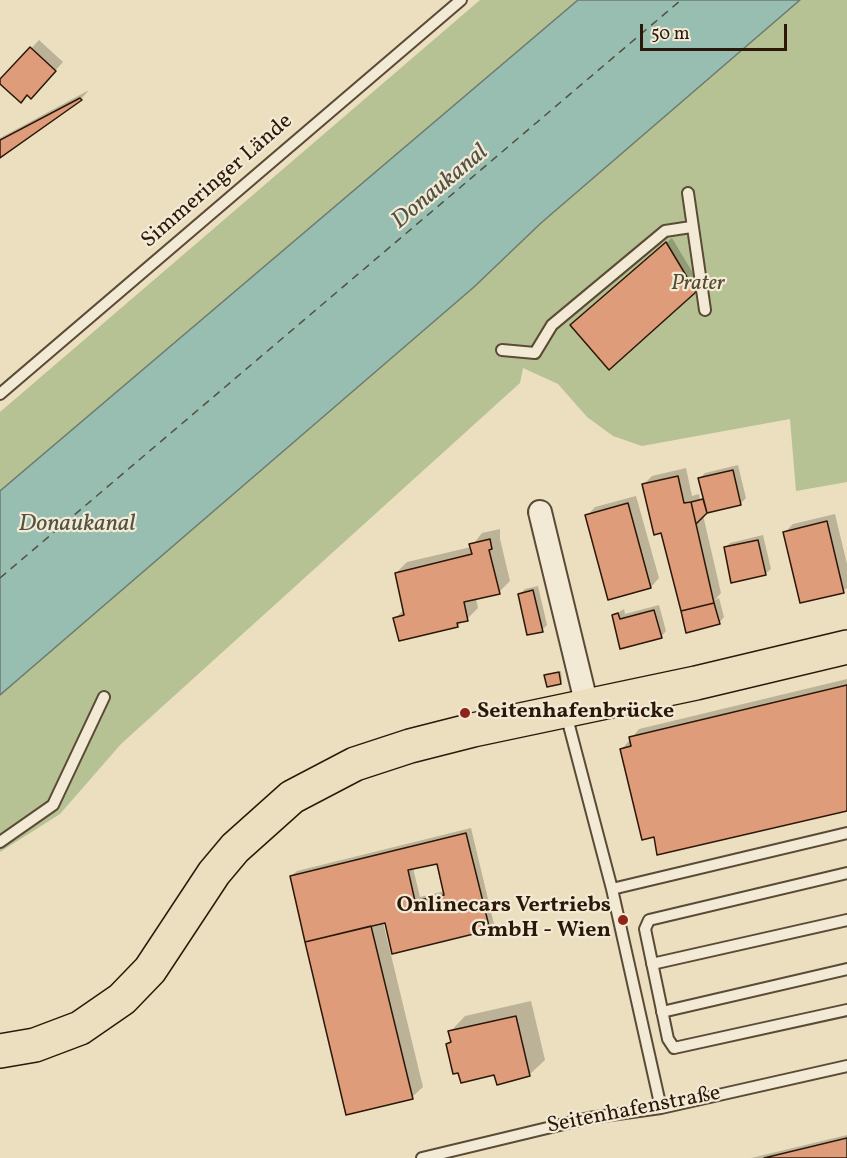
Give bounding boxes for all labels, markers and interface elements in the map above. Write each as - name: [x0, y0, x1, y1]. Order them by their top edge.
- scale bar: [643, 12, 790, 50]
- text: 50 m: [651, 22, 690, 47]
- street label: Simmeringer Lände: [137, 109, 299, 255]
- water label: Donaukanal: [387, 139, 495, 237]
- park label: Prater: [671, 272, 725, 298]
- water label: Donaukanal: [19, 512, 135, 540]
- place label: Seitenhafenbrücke: [477, 700, 674, 726]
- marker: Seitenhafenbrücke: [458, 706, 472, 720]
- place label: Onlinecars Vertriebs GmbH - Wien: [397, 894, 611, 945]
- marker: Onlinecars Vertriebs GmbH - Wien: [616, 913, 630, 927]
- street label: Seitenhafenstraße: [545, 1081, 723, 1141]

